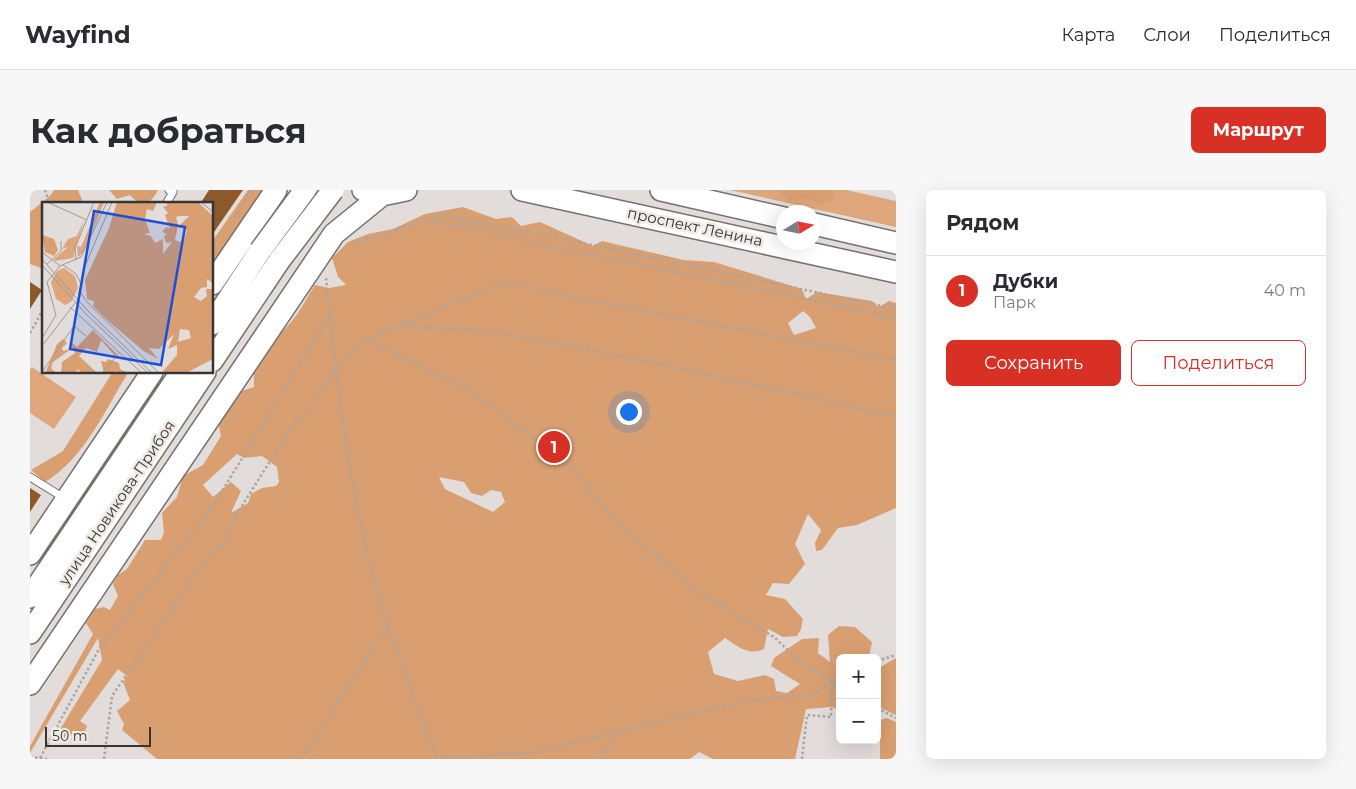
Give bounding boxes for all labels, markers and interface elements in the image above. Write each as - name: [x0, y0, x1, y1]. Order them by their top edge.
- text: Wayfind: [25, 20, 131, 49]
- text: Карта: [1061, 24, 1115, 46]
- text: Слои: [1143, 24, 1191, 46]
- text: Поделиться: [1219, 24, 1331, 46]
- button: Маршрут: [1191, 107, 1326, 153]
- text: Как добраться: [30, 109, 307, 152]
- inset map: [42, 202, 214, 374]
- street label: проспект Ленина: [626, 203, 764, 250]
- north arrow: [776, 205, 821, 250]
- text: Рядом: [946, 210, 1019, 235]
- text: Дубки: [993, 270, 1058, 293]
- text: 1: [959, 281, 965, 300]
- text: 40 m: [1264, 281, 1306, 300]
- text: Парк: [993, 293, 1036, 312]
- button: Сохранить: [946, 340, 1121, 386]
- button: Поделиться: [1131, 340, 1306, 386]
- your location: [616, 399, 642, 425]
- street label: улица Новикова-Прибоя: [54, 417, 179, 590]
- pin: 1: [538, 428, 570, 466]
- map controls: [836, 654, 881, 744]
- button: +: [836, 654, 881, 699]
- button: −: [836, 699, 881, 744]
- scale bar: [45, 724, 151, 747]
- text: 50 m: [52, 727, 88, 745]

